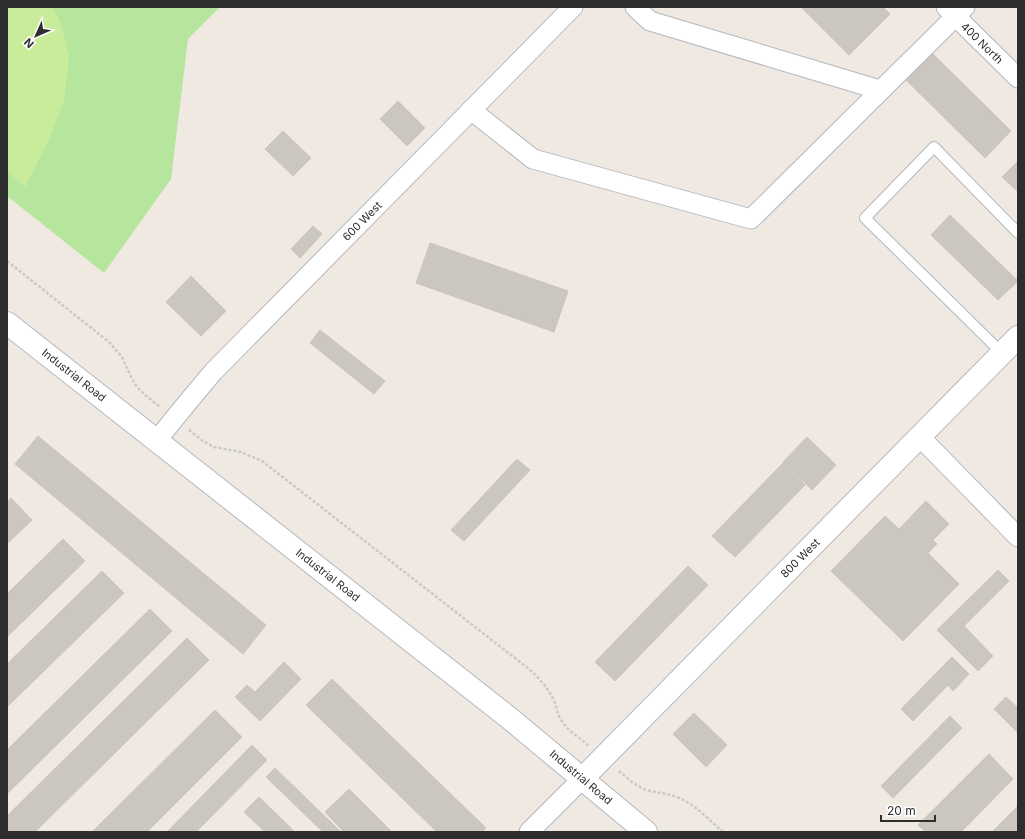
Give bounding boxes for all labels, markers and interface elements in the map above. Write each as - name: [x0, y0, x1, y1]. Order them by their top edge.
- north arrow: [16, 16, 56, 56]
- street label: 400 North: [958, 19, 1006, 67]
- text: N: [21, 35, 37, 51]
- street label: 600 West: [339, 198, 385, 244]
- street label: Industrial Road: [39, 346, 109, 404]
- street label: 800 West: [777, 535, 823, 581]
- street label: Industrial Road: [293, 546, 363, 604]
- street label: Industrial Road: [547, 747, 615, 807]
- scale bar: [881, 797, 935, 823]
- text: 20 m: [887, 803, 916, 818]

